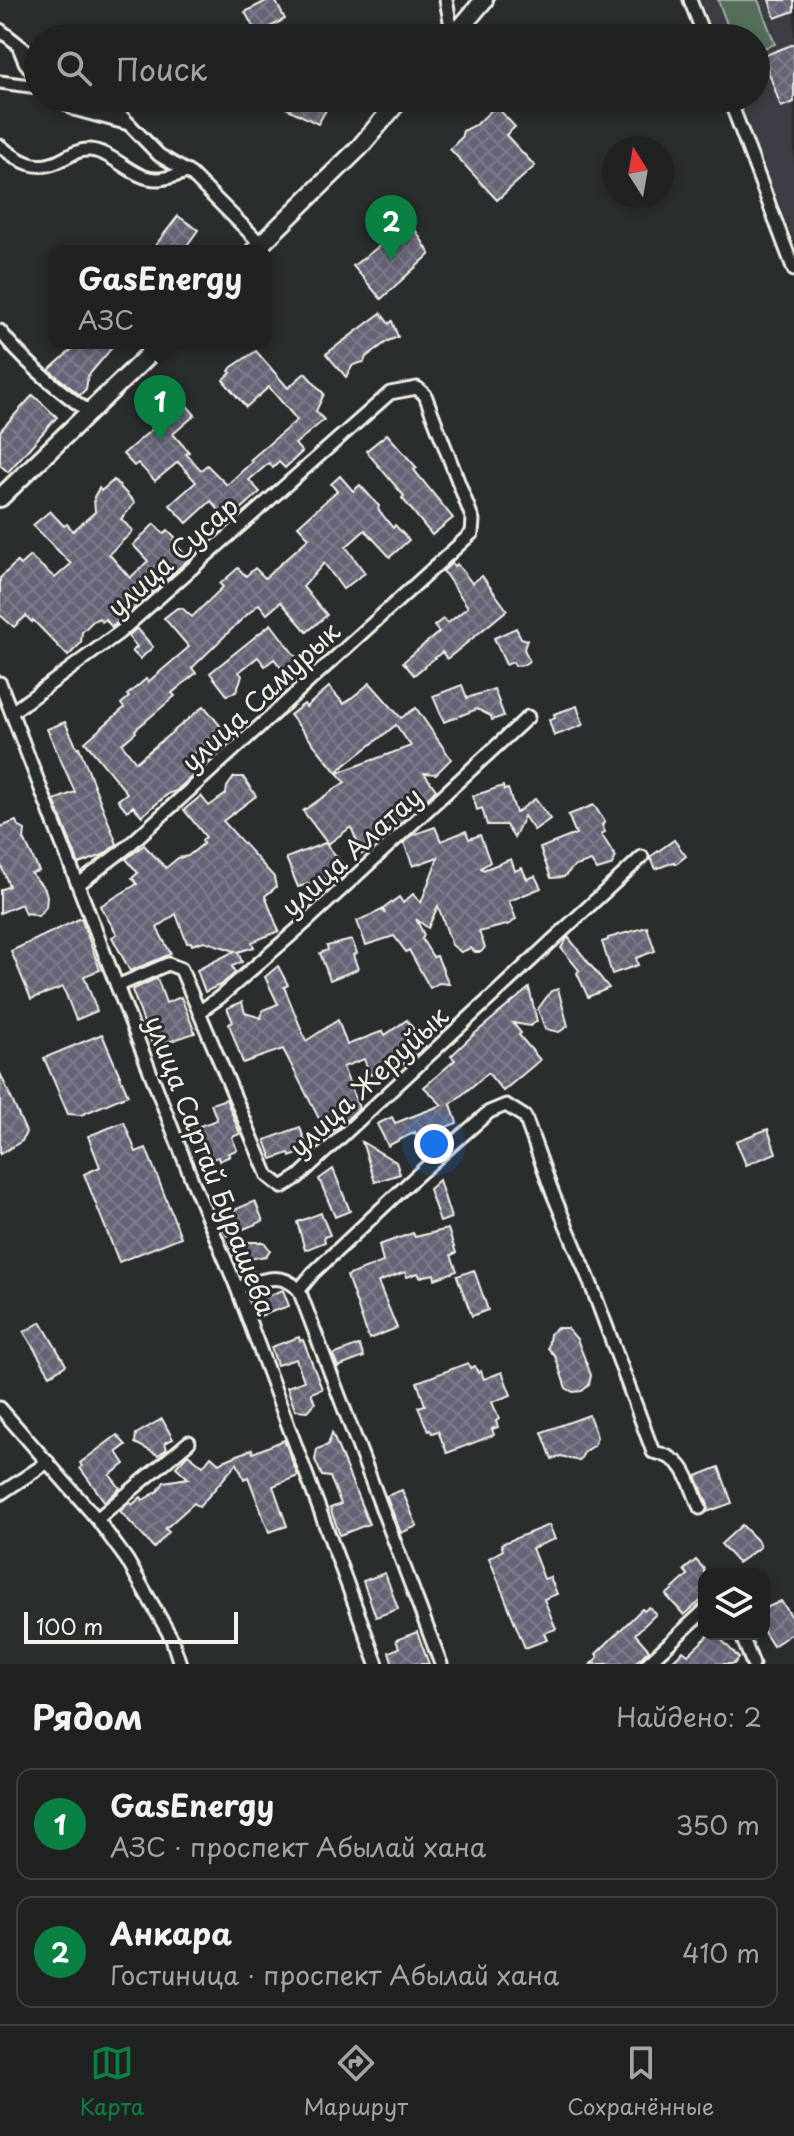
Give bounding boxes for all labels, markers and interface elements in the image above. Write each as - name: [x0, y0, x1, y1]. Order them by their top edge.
- search box: [24, 24, 770, 112]
- icon: search: [52, 46, 96, 90]
- text: Поиск: [116, 46, 207, 91]
- north arrow: [602, 136, 674, 208]
- pin: 2: [365, 195, 417, 261]
- popup: [48, 245, 272, 349]
- text: GasEnergy: [78, 255, 242, 300]
- text: АЗС: [78, 300, 134, 339]
- pin: 1: [134, 375, 186, 441]
- street label: улица Сусар: [98, 486, 246, 626]
- street label: улица Самурык: [172, 612, 349, 780]
- street label: улица Алатау: [272, 777, 430, 925]
- street label: улица Жеруйык: [279, 996, 457, 1165]
- street label: улица Сартай Бурашева: [136, 1009, 287, 1321]
- your location: [414, 1124, 454, 1164]
- map controls: [698, 1568, 770, 1640]
- button: layers: [698, 1568, 770, 1640]
- scale bar: [24, 1608, 238, 1644]
- text: 100 m: [36, 1609, 103, 1642]
- text: Рядом: [32, 1690, 143, 1742]
- text: Найдено: 2: [616, 1697, 762, 1736]
- text: GasEnergy: [110, 1782, 274, 1827]
- text: 1: [54, 1805, 66, 1844]
- text: 350 m: [676, 1805, 760, 1844]
- text: АЗС · проспект Абылай хана: [110, 1827, 486, 1866]
- text: Анкара: [110, 1910, 232, 1955]
- text: 2: [51, 1933, 69, 1972]
- text: 410 m: [682, 1933, 760, 1972]
- text: Гостиница · проспект Абылай хана: [110, 1955, 559, 1994]
- tab: Карта: [80, 2041, 144, 2122]
- tab: Маршрут: [304, 2041, 408, 2122]
- tab: Сохранённые: [567, 2041, 714, 2122]

